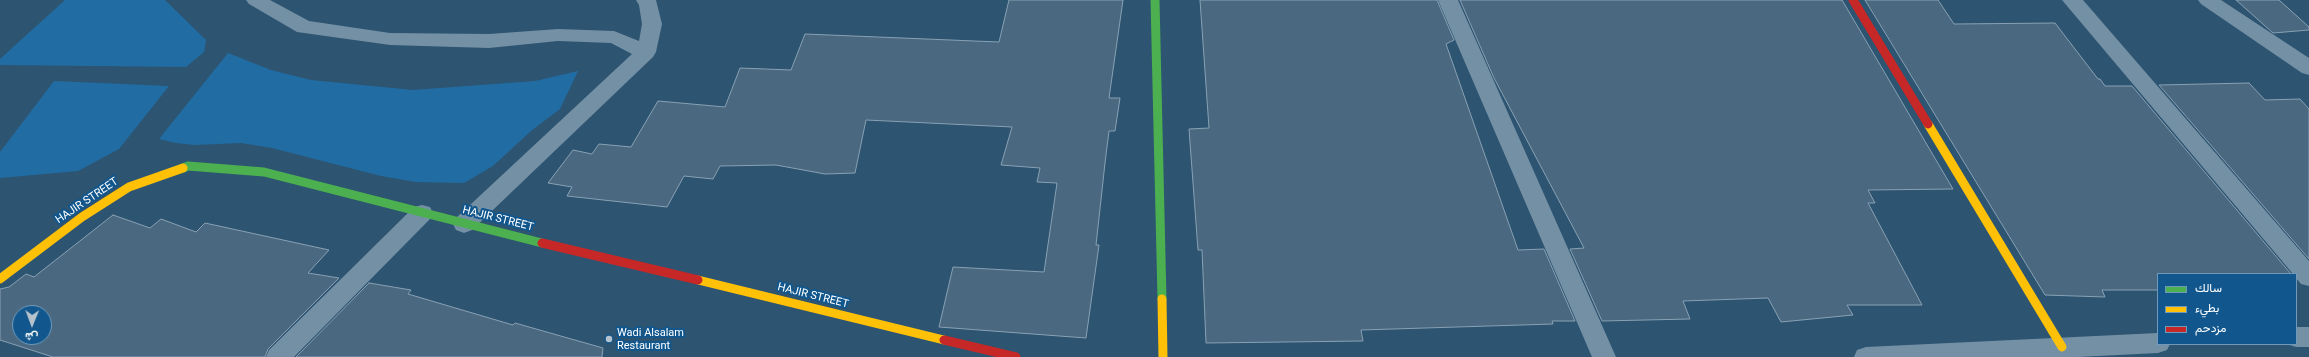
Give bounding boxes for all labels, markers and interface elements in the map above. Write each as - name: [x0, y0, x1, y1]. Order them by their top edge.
- street label: HAJIR STREET: [53, 175, 121, 227]
- street label: HAJIR STREET: [461, 204, 535, 234]
- legend: [2157, 273, 2297, 345]
- street label: HAJIR STREET: [776, 281, 850, 311]
- text: سالك: [2195, 281, 2222, 295]
- text: بطيء: [2195, 301, 2219, 315]
- north arrow: [12, 305, 52, 345]
- text: مزدحم: [2195, 321, 2226, 335]
- place label: Wadi Alsalam Restaurant: [617, 326, 684, 352]
- text: ش: [25, 330, 39, 343]
- marker: Wadi Alsalam Restaurant: [604, 334, 614, 344]

